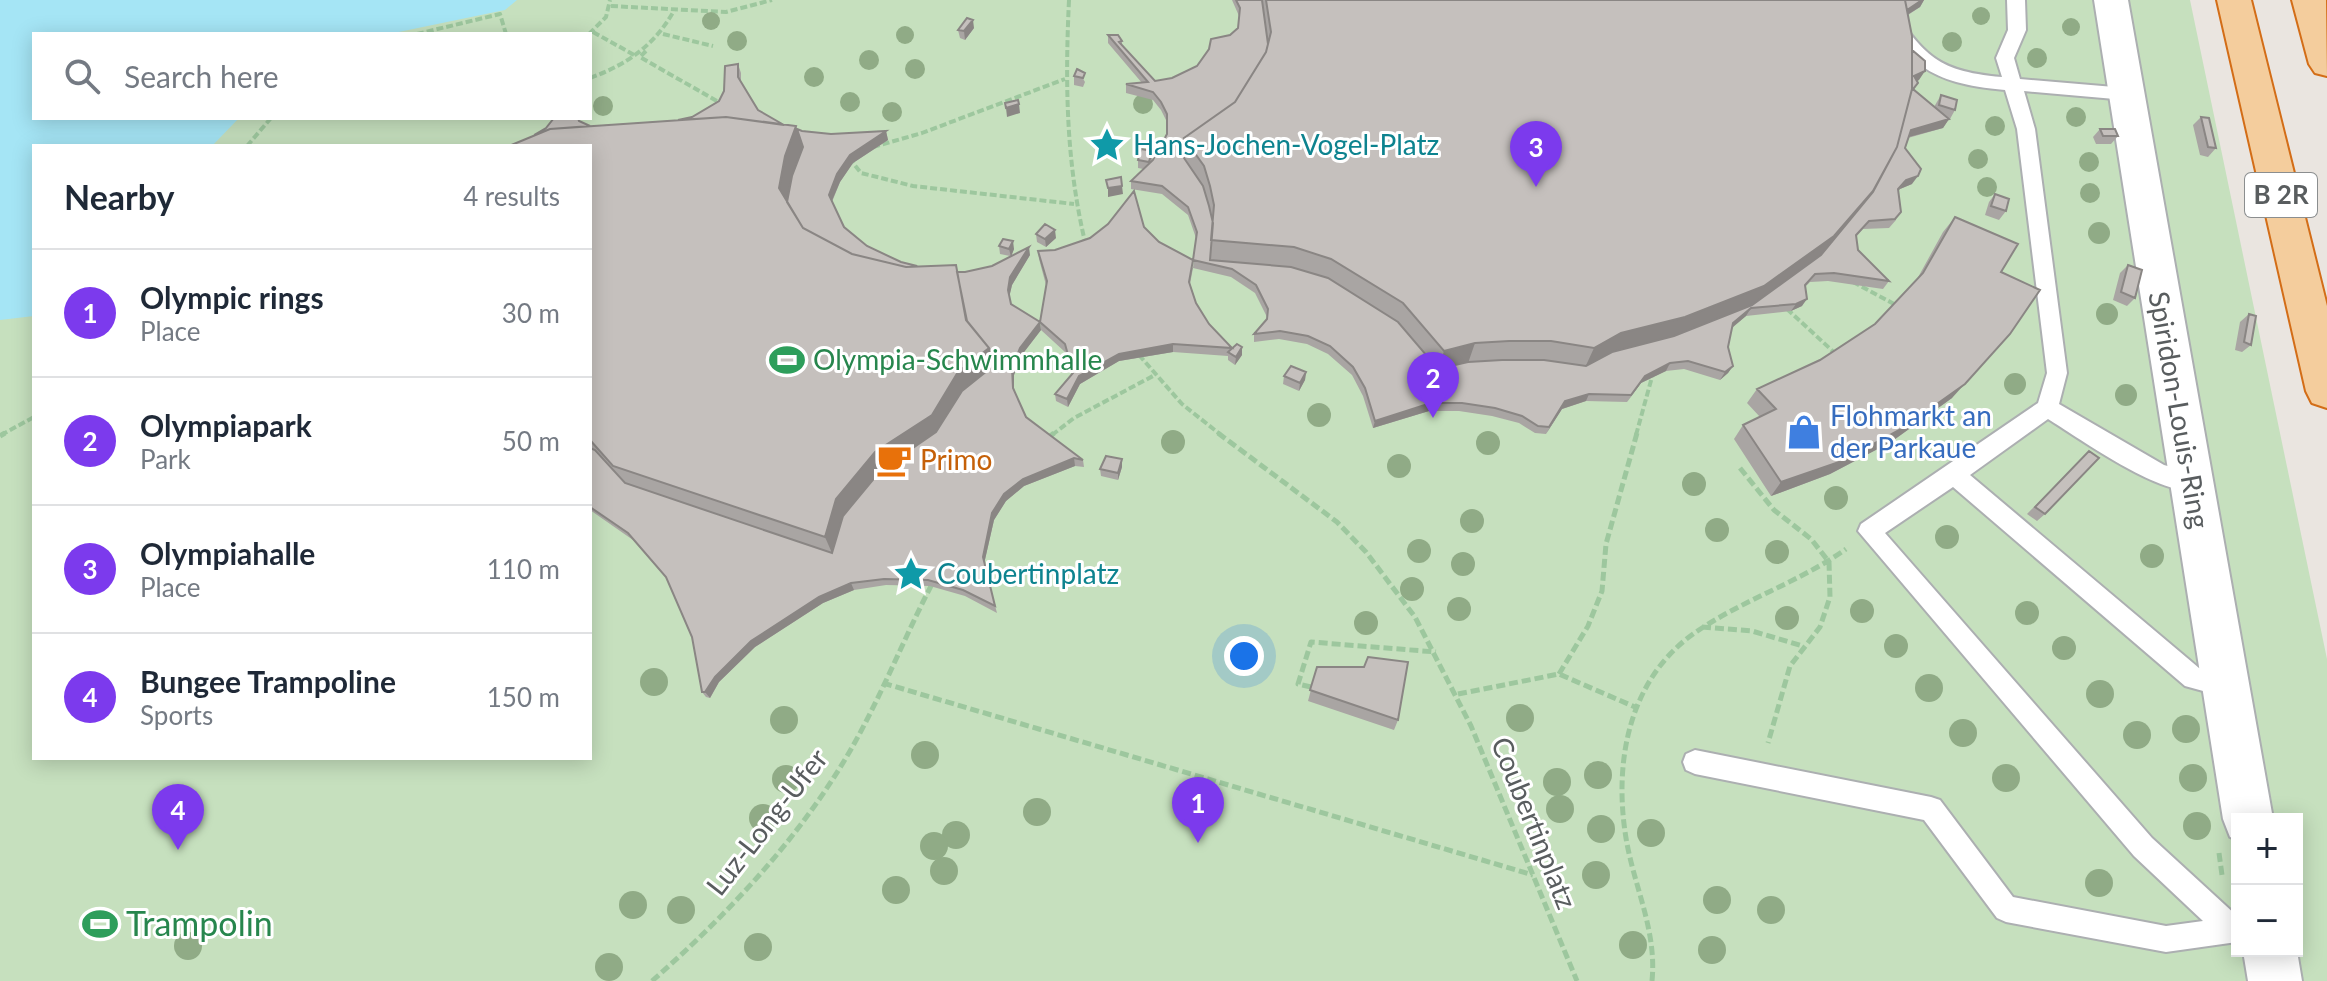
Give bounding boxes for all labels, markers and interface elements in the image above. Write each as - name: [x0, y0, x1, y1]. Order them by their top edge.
- search box: [32, 32, 592, 120]
- icon: search: [60, 54, 104, 98]
- text: Search here: [124, 58, 279, 94]
- pin: 3: [1510, 121, 1562, 187]
- place icon: Hans-Jochen-Vogel-Platz: [1088, 126, 1126, 164]
- place label: Hans-Jochen-Vogel-Platz: [1133, 127, 1439, 161]
- road number: B 2R: [2245, 173, 2317, 217]
- text: Nearby: [64, 176, 175, 217]
- text: 4 results: [463, 180, 560, 212]
- text: Olympic rings: [140, 279, 324, 315]
- street label: Spiridon-Louis-Ring: [2142, 289, 2218, 531]
- text: 1: [82, 297, 98, 329]
- text: 30 m: [502, 297, 560, 329]
- text: Place: [140, 315, 201, 347]
- sports icon: Olympia-Schwimmhalle: [768, 341, 806, 379]
- place label: Olympia-Schwimmhalle: [813, 342, 1102, 376]
- pin: 2: [1407, 352, 1459, 418]
- place label: Flohmarkt an der Parkaue: [1830, 398, 1992, 464]
- text: Olympiapark: [140, 407, 312, 443]
- shop icon: Flohmarkt an der Parkaue: [1785, 413, 1823, 451]
- text: 2: [82, 425, 98, 457]
- text: 50 m: [502, 425, 560, 457]
- cafe icon: Primo: [875, 441, 913, 479]
- place label: Primo: [920, 442, 992, 476]
- text: Park: [140, 443, 191, 475]
- text: Olympiahalle: [140, 535, 315, 571]
- text: 3: [82, 553, 98, 585]
- text: 110 m: [487, 553, 560, 585]
- place icon: Coubertinplatz: [892, 555, 930, 593]
- place label: Coubertinplatz: [937, 556, 1119, 590]
- text: Place: [140, 571, 201, 603]
- your location: [1224, 636, 1264, 676]
- text: Bungee Trampoline: [140, 663, 396, 699]
- text: 4: [82, 681, 98, 713]
- text: 150 m: [487, 681, 560, 713]
- text: Sports: [140, 699, 213, 731]
- street label: Coubertinplatz: [1485, 732, 1585, 913]
- street label: Luz-Long-Ufer: [699, 741, 834, 901]
- pin: 1: [1172, 777, 1224, 843]
- pin: 4: [152, 784, 204, 850]
- map controls: [2231, 813, 2303, 957]
- button: +: [2231, 813, 2303, 885]
- button: −: [2231, 885, 2303, 957]
- place label: Trampolin: [126, 902, 273, 943]
- sports icon: Trampolin: [81, 905, 119, 943]

